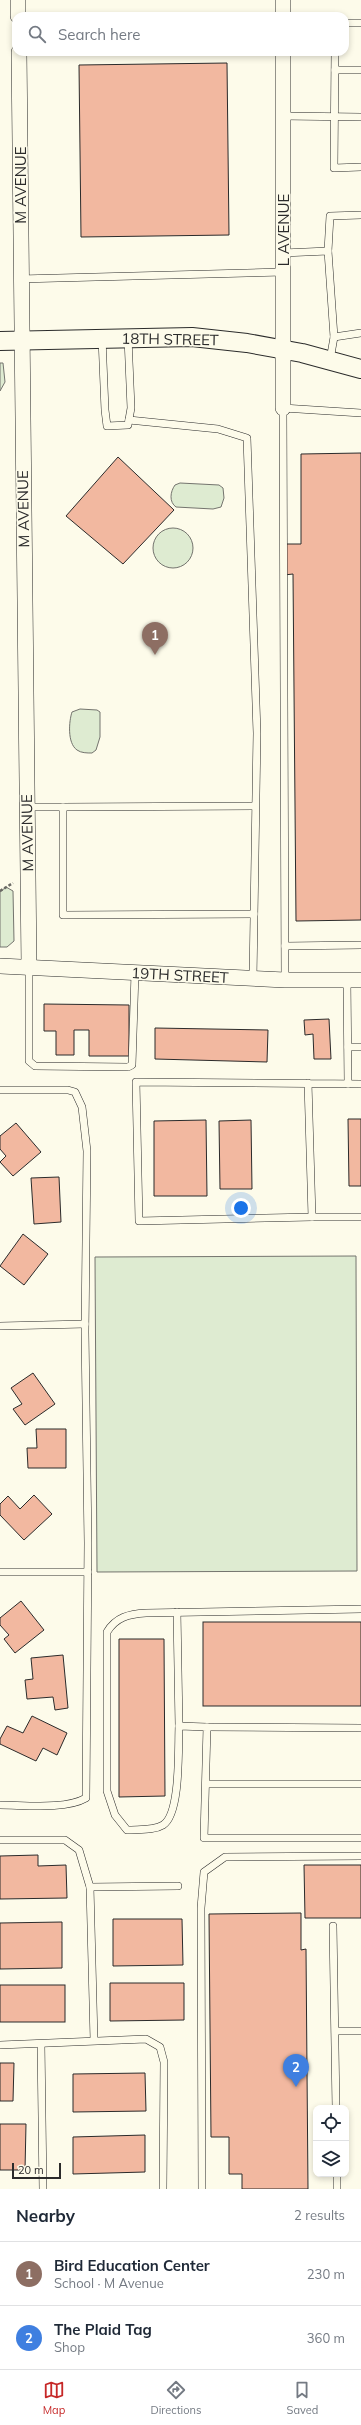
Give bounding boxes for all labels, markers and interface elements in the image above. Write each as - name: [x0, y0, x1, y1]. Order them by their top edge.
- search box: [12, 12, 349, 56]
- icon: search: [26, 23, 48, 45]
- text: Search here: [58, 25, 140, 44]
- street label: M AVENUE: [11, 146, 30, 224]
- street label: L AVENUE: [274, 194, 293, 266]
- street label: 18TH STREET: [121, 329, 219, 349]
- street label: M AVENUE: [13, 470, 33, 548]
- pin: 1: [142, 622, 168, 655]
- street label: M AVENUE: [17, 794, 37, 872]
- street label: 19TH STREET: [131, 963, 229, 987]
- your location: [231, 1198, 251, 1218]
- pin: 2: [283, 2054, 309, 2087]
- map controls: [313, 2105, 349, 2177]
- button: locate: [313, 2105, 349, 2141]
- button: layers: [313, 2141, 349, 2177]
- scale bar: [12, 2161, 61, 2180]
- text: 20 m: [18, 2163, 44, 2177]
- text: Nearby: [16, 2205, 75, 2226]
- text: 2 results: [294, 2207, 345, 2223]
- text: Bird Education Center: [54, 2256, 210, 2275]
- text: 1: [25, 2266, 33, 2282]
- text: 230 m: [307, 2266, 345, 2282]
- text: School · M Avenue: [54, 2275, 164, 2291]
- text: The Plaid Tag: [54, 2320, 152, 2339]
- text: 2: [25, 2330, 33, 2346]
- text: 360 m: [307, 2330, 345, 2346]
- text: Shop: [54, 2339, 85, 2355]
- tab: Map: [43, 2379, 65, 2417]
- tab: Directions: [151, 2379, 201, 2417]
- tab: Saved: [287, 2379, 318, 2417]

